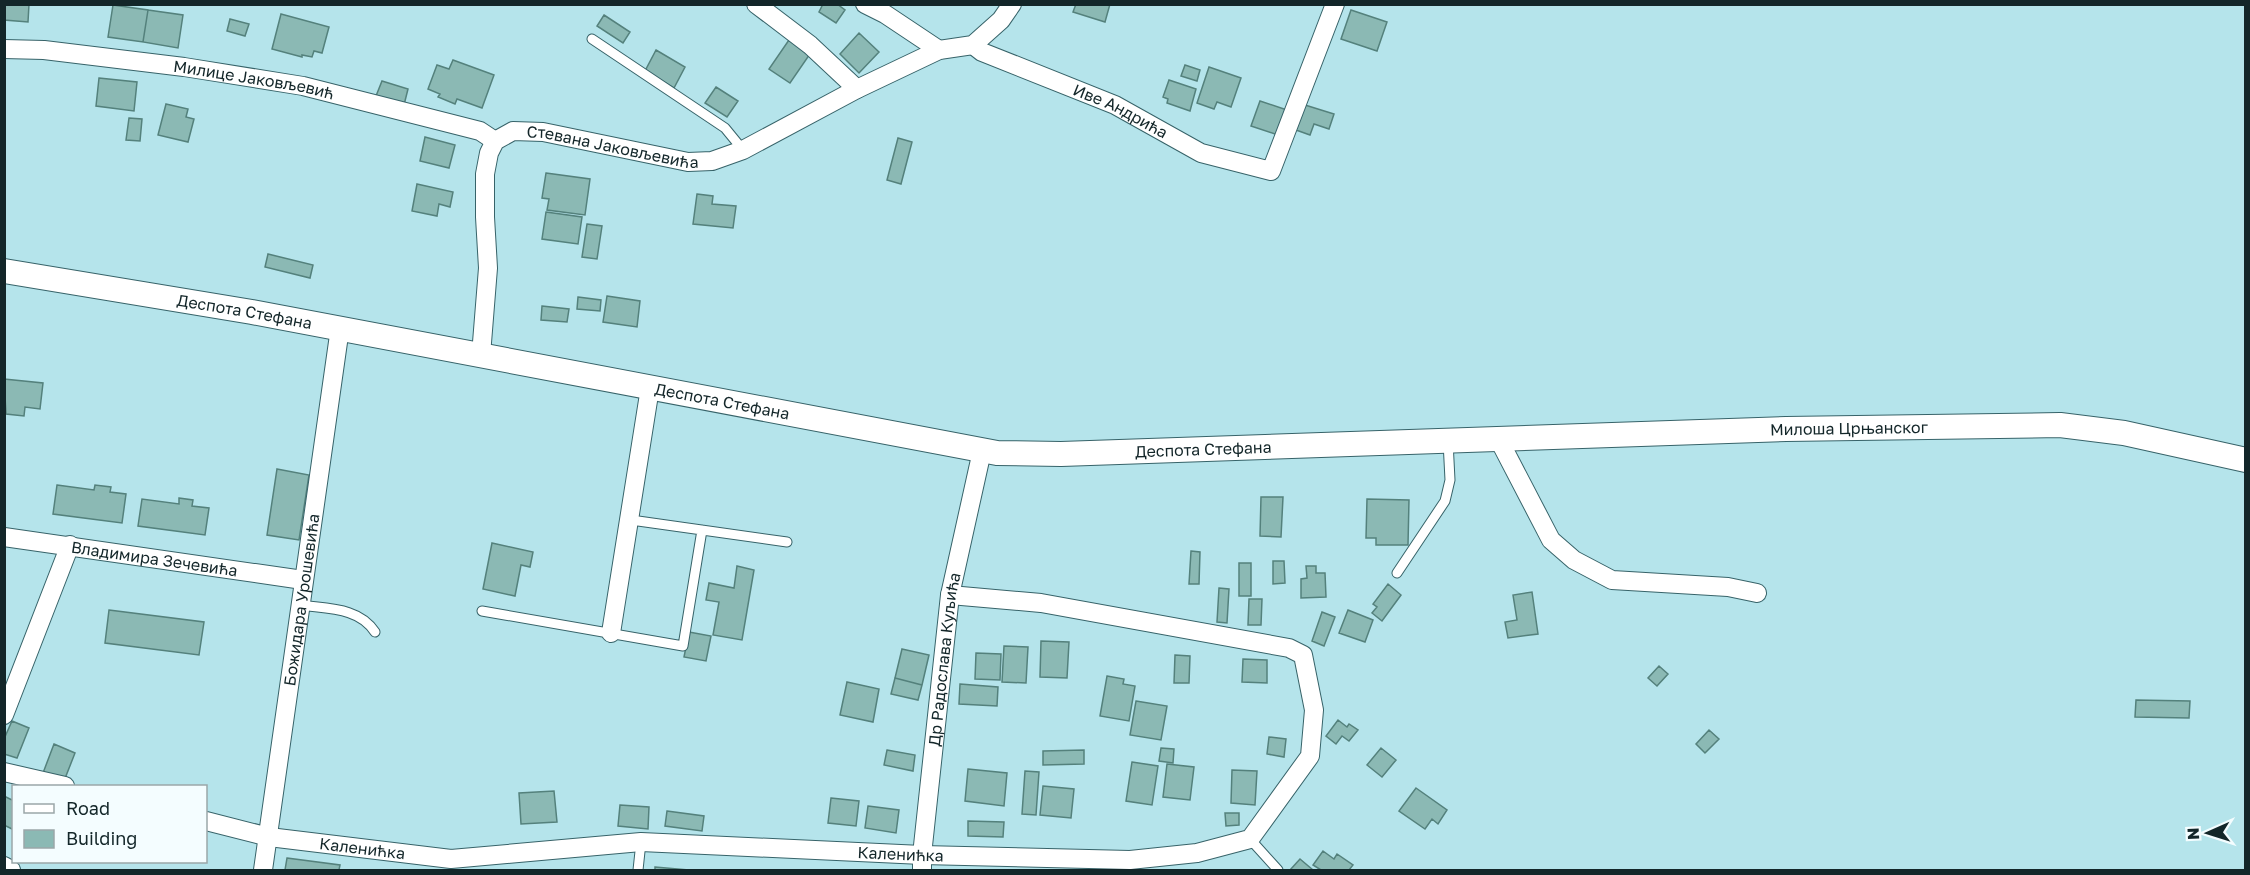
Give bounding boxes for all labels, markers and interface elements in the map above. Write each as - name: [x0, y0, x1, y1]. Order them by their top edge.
- street label: Милице Јаковљевић: [172, 56, 336, 104]
- street label: Иве Андрића: [1070, 79, 1171, 143]
- street label: Стевана Јаковљевића: [526, 121, 699, 172]
- street label: Деспота Стефана: [176, 290, 314, 333]
- street label: Деспота Стефана: [653, 378, 791, 424]
- street label: Милоша Црњанског: [1770, 417, 1929, 440]
- street label: Деспота Стефана: [1135, 437, 1272, 461]
- street label: Божидара Урошевића: [279, 512, 324, 687]
- street label: Владимира Зечевића: [70, 537, 239, 581]
- street label: Др Радослава Куљића: [924, 570, 965, 747]
- legend: [12, 785, 207, 863]
- text: Road: [66, 797, 110, 819]
- north arrow: [2178, 803, 2238, 863]
- text: Building: [66, 827, 137, 849]
- text: N: [2183, 827, 2203, 840]
- street label: Каленићка: [318, 833, 406, 863]
- street label: Каленићка: [857, 842, 944, 866]

